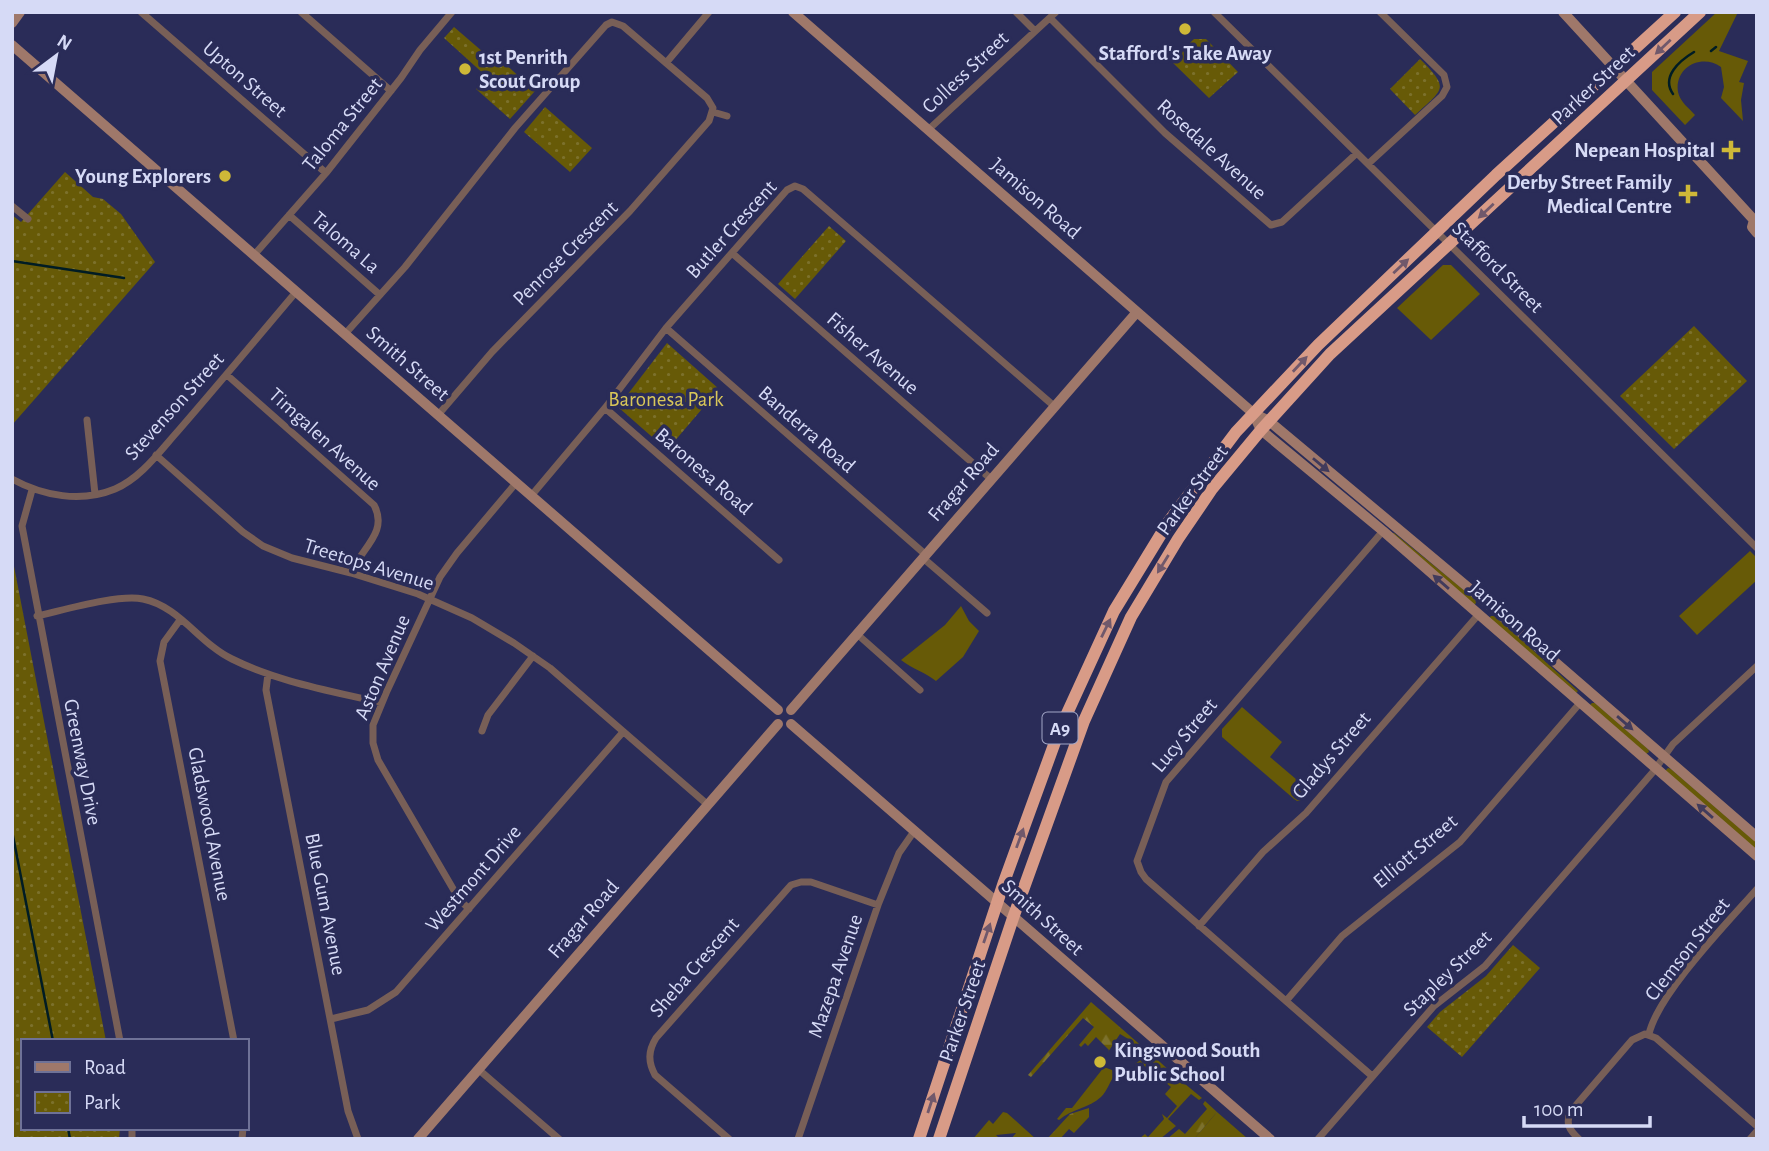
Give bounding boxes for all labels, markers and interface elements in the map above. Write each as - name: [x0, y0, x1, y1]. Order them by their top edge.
- north arrow: [21, 21, 91, 91]
- marker: Stafford's Take Away: [1177, 21, 1193, 37]
- street label: Colless Street: [918, 27, 1013, 117]
- text: N: [54, 31, 75, 54]
- street label: Upton Street: [199, 37, 291, 122]
- one-way arrow: [1655, 38, 1672, 54]
- street label: Parker Street: [1548, 42, 1639, 129]
- place label: Stafford's Take Away: [1098, 43, 1272, 64]
- place label: 1st Penrith Scout Group: [479, 47, 581, 92]
- marker: 1st Penrith Scout Group: [457, 61, 473, 77]
- street label: Taloma Street: [299, 73, 386, 175]
- street label: Rosedale Avenue: [1153, 95, 1270, 204]
- place label: Nepean Hospital: [1574, 140, 1715, 161]
- marker: Nepean Hospital: [1721, 140, 1741, 160]
- street label: Jamison Road: [987, 154, 1085, 243]
- place label: Young Explorers: [75, 166, 211, 187]
- marker: Young Explorers: [217, 168, 233, 184]
- place label: Derby Street Family Medical Centre: [1507, 172, 1673, 217]
- street label: Butler Crescent: [682, 176, 781, 282]
- marker: Derby Street Family Medical Centre: [1678, 184, 1698, 204]
- street label: Penrose Crescent: [509, 197, 622, 310]
- one-way arrow: [1477, 203, 1495, 219]
- street label: Taloma La: [308, 207, 384, 277]
- street label: Stafford Street: [1448, 218, 1547, 317]
- one-way arrow: [1392, 258, 1410, 274]
- street label: Fisher Avenue: [823, 308, 923, 399]
- street label: Smith Street: [362, 322, 453, 405]
- street label: Stevenson Street: [121, 348, 228, 464]
- one-way arrow: [1292, 356, 1308, 373]
- street label: Banderra Road: [754, 382, 859, 477]
- street label: Timgalen Avenue: [265, 384, 385, 495]
- park label: Baronesa Park: [608, 389, 724, 410]
- street label: Baronesa Road: [651, 424, 756, 519]
- street label: Fragar Road: [924, 439, 1003, 525]
- street label: Parker Street: [1153, 441, 1232, 539]
- one-way arrow: [1312, 457, 1330, 473]
- street label: Treetops Avenue: [301, 535, 436, 594]
- one-way arrow: [1156, 554, 1169, 574]
- one-way arrow: [1433, 574, 1450, 590]
- street label: Jamison Road: [1466, 577, 1564, 666]
- street label: Aston Avenue: [351, 612, 414, 723]
- one-way arrow: [1100, 618, 1111, 638]
- street label: Lucy Street: [1148, 694, 1221, 776]
- street label: Greenway Drive: [60, 697, 105, 827]
- street label: Gladys Street: [1288, 708, 1375, 803]
- road number: A9: [1042, 712, 1078, 744]
- one-way arrow: [1616, 715, 1634, 731]
- street label: Gladswood Avenue: [184, 746, 235, 903]
- one-way arrow: [1697, 804, 1714, 819]
- street label: Elliott Street: [1369, 810, 1461, 892]
- street label: Westmont Drive: [422, 821, 525, 936]
- one-way arrow: [1014, 827, 1025, 848]
- street label: Blue Gum Avenue: [301, 831, 350, 977]
- street label: Smith Street: [998, 875, 1088, 960]
- street label: Fragar Road: [544, 876, 623, 962]
- street label: Clemson Street: [1641, 894, 1734, 1005]
- street label: Mazepa Avenue: [805, 912, 866, 1041]
- street label: Sheba Crescent: [646, 913, 743, 1021]
- one-way arrow: [982, 922, 993, 943]
- street label: Stapley Street: [1399, 926, 1496, 1020]
- street label: Parker Street: [935, 958, 990, 1064]
- legend: [21, 1039, 248, 1130]
- place label: Kingswood South Public School: [1114, 1040, 1261, 1085]
- marker: Kingswood South Public School: [1092, 1054, 1108, 1070]
- text: Road: [84, 1057, 126, 1078]
- scale bar: [1524, 1084, 1650, 1128]
- text: Park: [84, 1092, 121, 1113]
- one-way arrow: [926, 1092, 937, 1113]
- text: 100 m: [1534, 1099, 1584, 1120]

